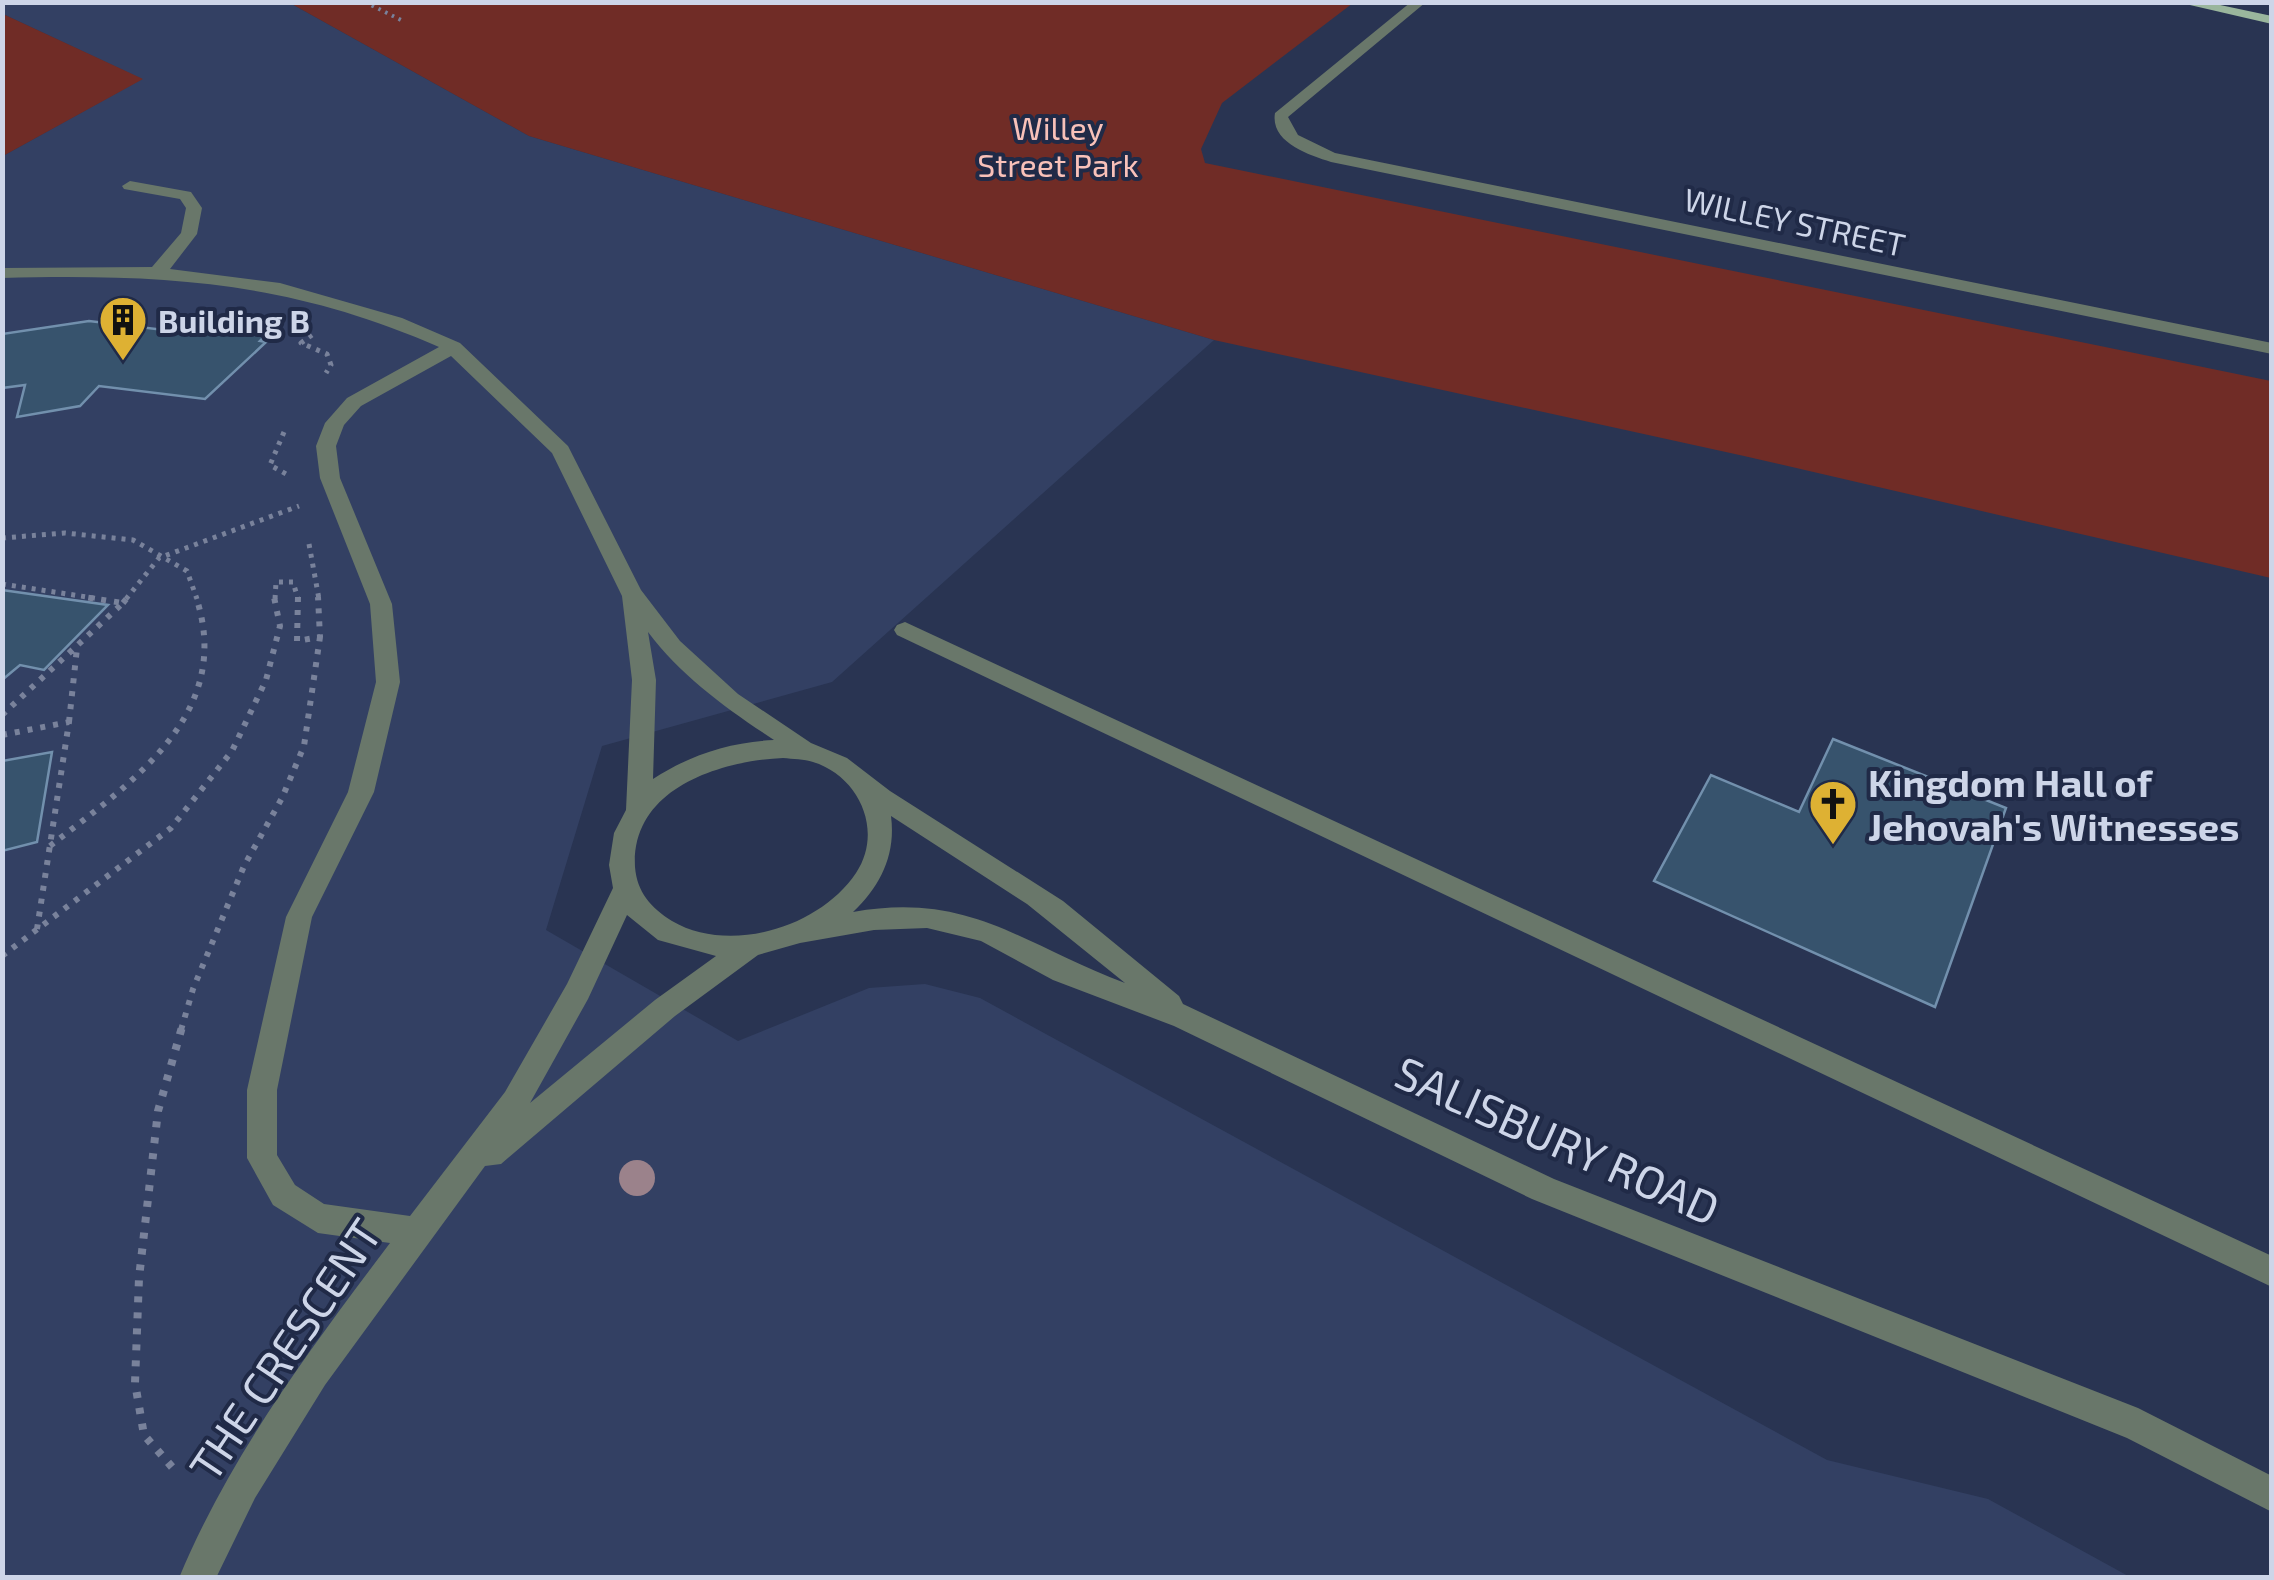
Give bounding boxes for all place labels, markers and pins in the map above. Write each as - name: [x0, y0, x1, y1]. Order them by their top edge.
- building icon: Building B: [97, 294, 149, 362]
- place label: Building B: [158, 301, 310, 339]
- place label: Kingdom Hall of Jehovah's Witnesses: [1868, 759, 2239, 849]
- church icon: Kingdom Hall of Jehovah's Witnesses: [1807, 778, 1859, 846]

